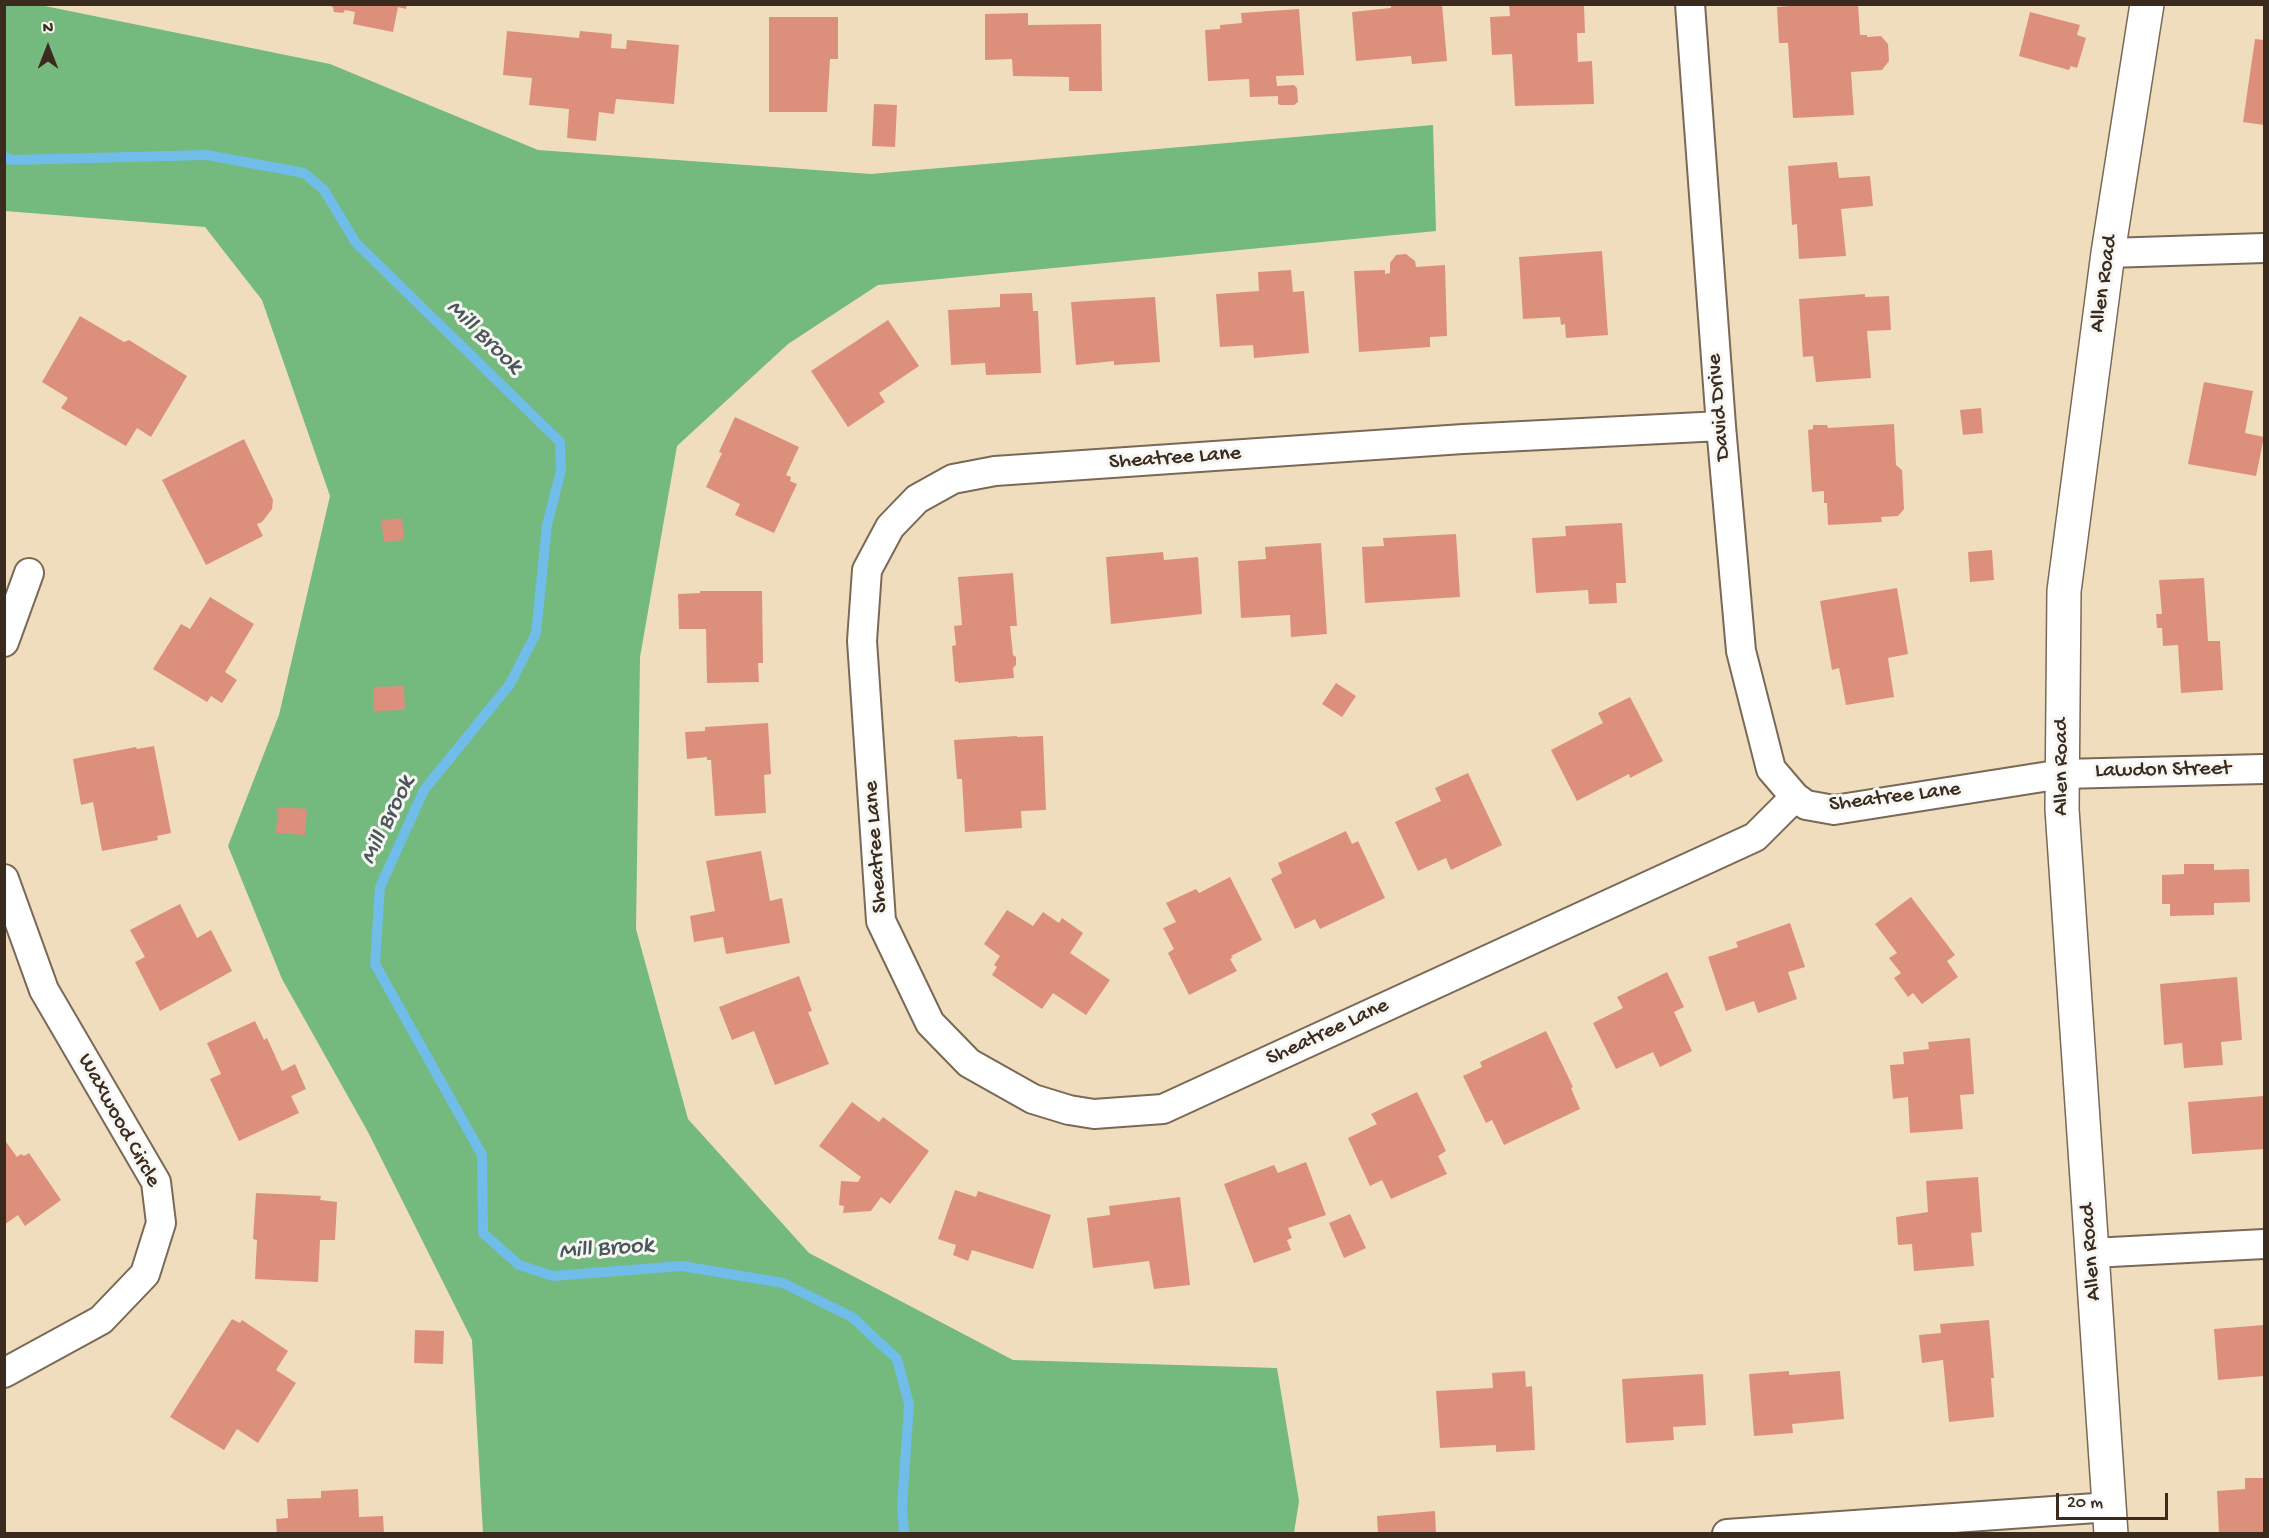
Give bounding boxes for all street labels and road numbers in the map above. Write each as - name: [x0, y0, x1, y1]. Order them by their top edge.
- street label: Allen Road: [2085, 234, 2125, 334]
- street label: David Drive: [1702, 353, 1738, 461]
- street label: Sheatree Lane: [1108, 441, 1242, 477]
- street label: Allen Road: [2050, 718, 2076, 816]
- street label: Lawdon Street: [2095, 757, 2231, 785]
- street label: Sheatree Lane: [1828, 777, 1962, 819]
- street label: Sheatree Lane: [859, 780, 895, 914]
- street label: Sheatree Lane: [1262, 993, 1394, 1073]
- street label: Waxwood Circle: [70, 1050, 166, 1192]
- street label: Allen Road: [2075, 1202, 2109, 1302]

